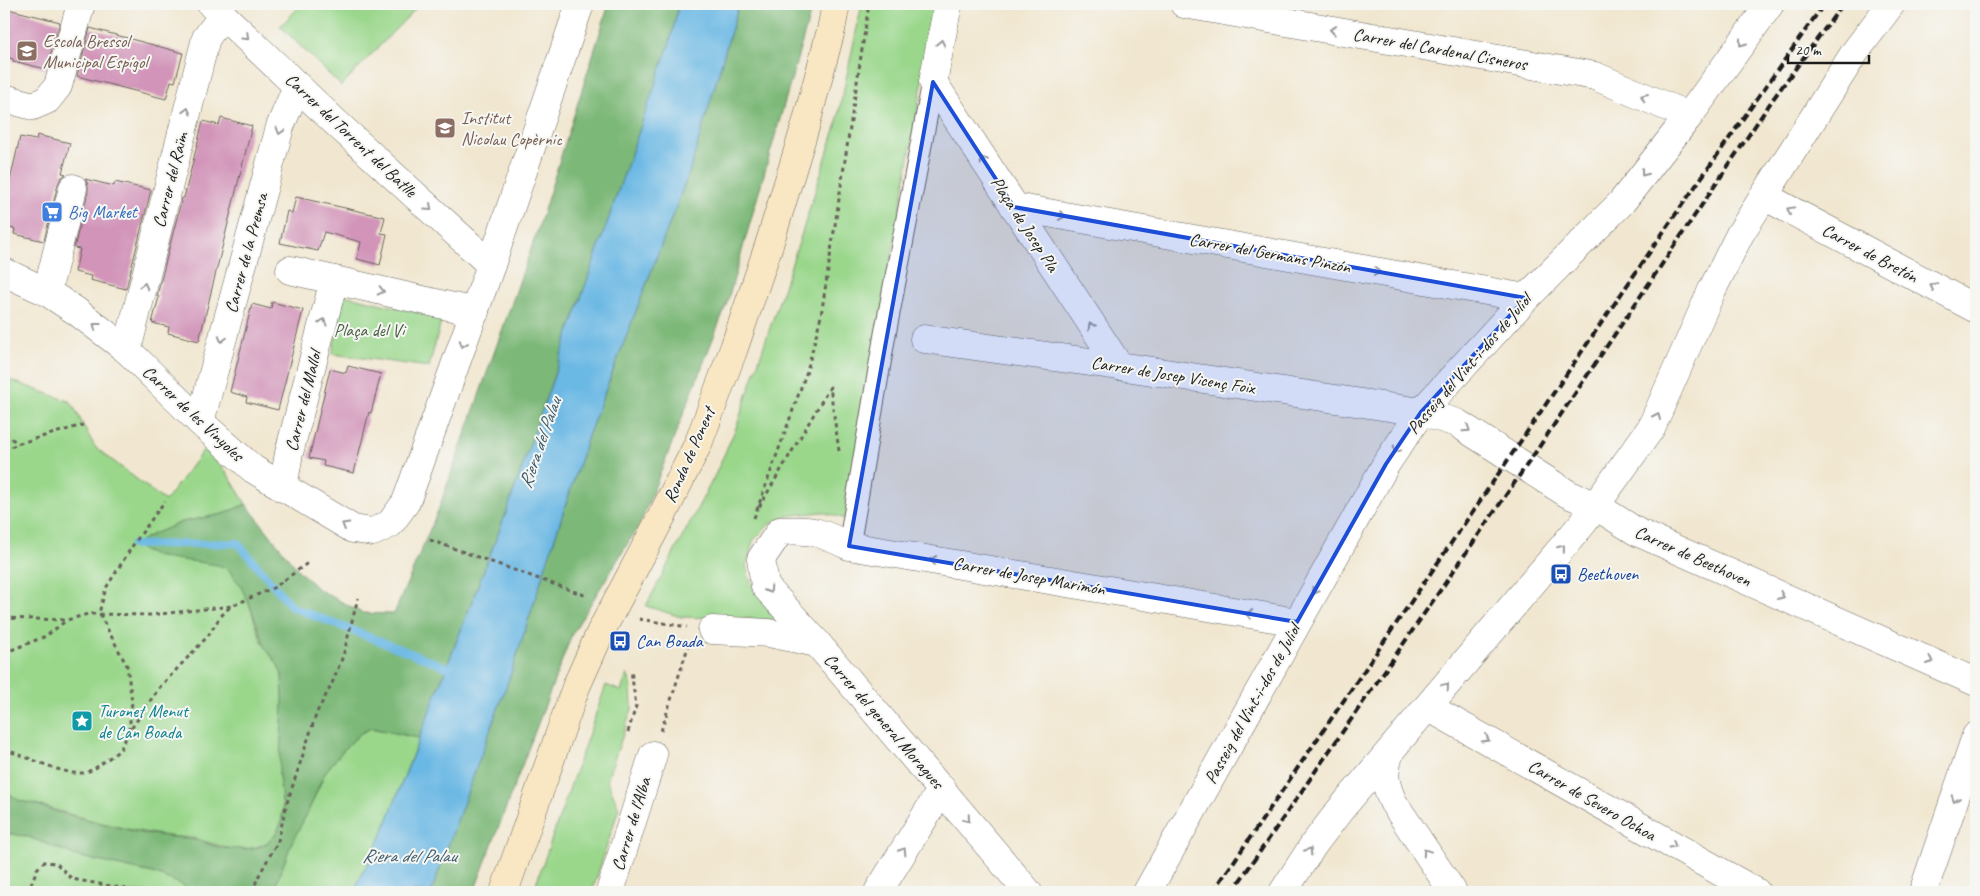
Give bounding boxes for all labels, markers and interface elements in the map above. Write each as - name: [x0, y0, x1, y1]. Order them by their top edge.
- street label: Carrer del Cardenal Cisneros: [1351, 23, 1530, 75]
- one-way arrow: [1328, 25, 1337, 35]
- place label: Escola Bressol Municipal Espígol: [43, 30, 150, 73]
- one-way arrow: [241, 31, 250, 40]
- scale bar: [1788, 32, 1869, 64]
- one-way arrow: [1739, 37, 1747, 46]
- school or university icon: Escola Bressol Municipal Espígol: [15, 39, 39, 63]
- one-way arrow: [935, 39, 945, 47]
- text: 20 m: [1795, 41, 1822, 60]
- street label: Carrer del Torrent del Batlle: [281, 68, 422, 202]
- one-way arrow: [1640, 92, 1649, 103]
- place label: Institut Nicolau Copèrnic: [461, 107, 563, 150]
- one-way arrow: [182, 108, 192, 116]
- school or university icon: Institut Nicolau Copèrnic: [433, 116, 457, 140]
- one-way arrow: [275, 127, 285, 135]
- street label: Carrer del Raïm: [148, 128, 193, 230]
- one-way arrow: [980, 157, 990, 166]
- one-way arrow: [1641, 167, 1650, 177]
- street label: Plaça de Josep Pla: [986, 172, 1065, 277]
- street label: Carrer de la Premsa: [219, 189, 273, 315]
- supermarket icon: Big Market: [40, 200, 64, 224]
- place label: Big Market: [68, 201, 139, 223]
- one-way arrow: [424, 202, 433, 211]
- one-way arrow: [1786, 206, 1795, 216]
- one-way arrow: [1058, 210, 1066, 220]
- street label: Carrer de Bretón: [1818, 219, 1922, 288]
- street label: Carrer del Germans Pinzón: [1188, 228, 1353, 278]
- one-way arrow: [1373, 266, 1382, 276]
- one-way arrow: [138, 281, 149, 290]
- one-way arrow: [1929, 282, 1938, 292]
- one-way arrow: [377, 285, 386, 296]
- street label: Passeig del Vint-i-dos de Juliol: [1402, 287, 1538, 439]
- one-way arrow: [317, 317, 328, 326]
- park label: Plaça del Vi: [334, 319, 407, 341]
- one-way arrow: [1088, 322, 1098, 331]
- one-way arrow: [92, 323, 102, 332]
- one-way arrow: [218, 334, 228, 342]
- one-way arrow: [459, 339, 469, 348]
- street label: Carrer del Mallol: [280, 346, 327, 453]
- street label: Carrer de Josep Vicenç Foix: [1090, 351, 1258, 399]
- street label: Carrer de les Vinyoles: [138, 360, 250, 467]
- water label: Riera del Palau: [513, 392, 568, 491]
- street label: Ronda de Ponent: [658, 401, 721, 506]
- one-way arrow: [1650, 412, 1661, 421]
- one-way arrow: [1461, 423, 1470, 433]
- one-way arrow: [1393, 444, 1402, 454]
- one-way arrow: [341, 521, 350, 531]
- street label: Carrer de Beethoven: [1632, 521, 1755, 592]
- one-way arrow: [1556, 545, 1564, 554]
- street label: Carrer de Josep Marimón: [951, 552, 1108, 600]
- one-way arrow: [929, 556, 938, 566]
- bus stop icon: Beethoven: [1549, 562, 1573, 586]
- place label: Beethoven: [1577, 563, 1639, 585]
- one-way arrow: [763, 585, 773, 594]
- one-way arrow: [1311, 585, 1321, 594]
- one-way arrow: [1776, 589, 1785, 600]
- one-way arrow: [1244, 609, 1253, 619]
- street label: Passeig del Vint-i-dos de Juliol: [1199, 618, 1306, 787]
- bus stop icon: Can Boada: [608, 629, 632, 653]
- place label: Can Boada: [636, 630, 704, 652]
- street label: Carrer del general Moragues: [819, 649, 950, 794]
- one-way arrow: [1925, 655, 1934, 666]
- one-way arrow: [1441, 682, 1450, 691]
- place label: Turonet Menut de Can Boada: [98, 700, 190, 743]
- place icon: Turonet Menut de Can Boada: [70, 709, 94, 733]
- one-way arrow: [1481, 733, 1490, 743]
- street label: Carrer de Severo Ochoa: [1524, 755, 1661, 846]
- street label: Carrer de l'Alba: [606, 774, 656, 873]
- one-way arrow: [1951, 794, 1961, 803]
- one-way arrow: [961, 813, 970, 822]
- one-way arrow: [1668, 839, 1677, 849]
- water label: Riera del Palau: [362, 844, 459, 868]
- one-way arrow: [897, 847, 907, 856]
- one-way arrow: [1303, 848, 1312, 857]
- one-way arrow: [1423, 848, 1432, 858]

